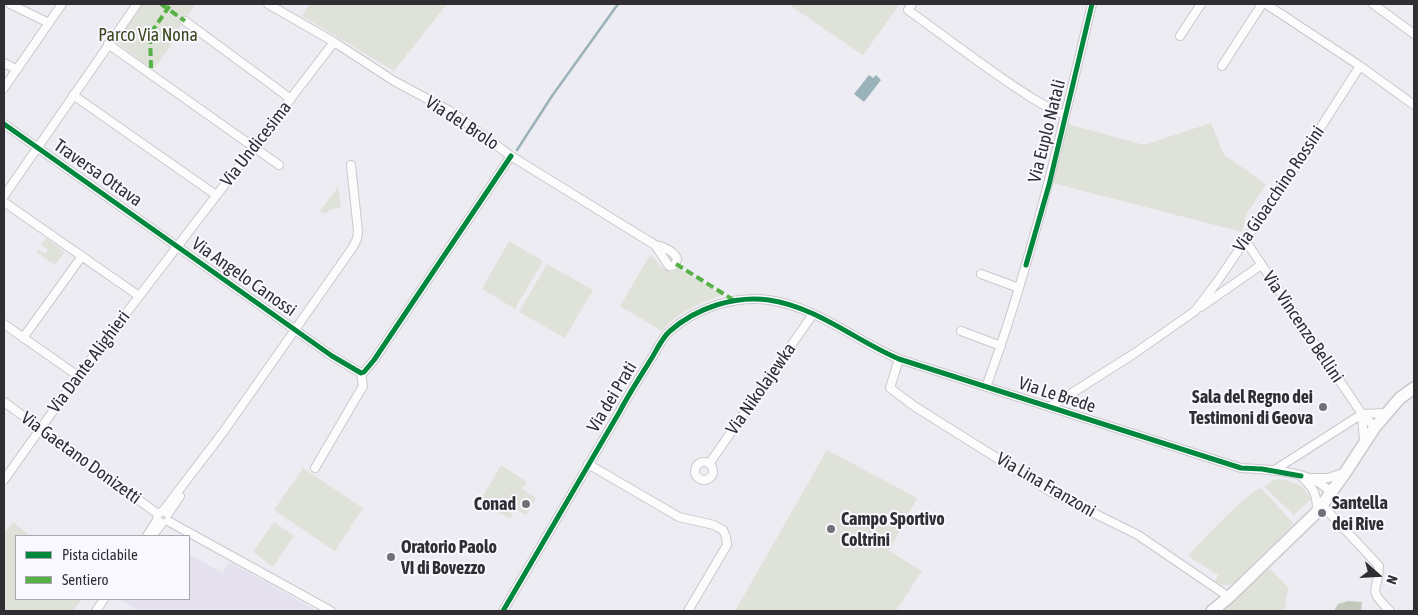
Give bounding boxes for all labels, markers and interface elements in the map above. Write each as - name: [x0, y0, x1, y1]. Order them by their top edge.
- park label: Parco Via Nona: [98, 24, 198, 46]
- street label: Via Euplo Natali: [1024, 77, 1070, 185]
- street label: Via del Brolo: [421, 91, 503, 155]
- street label: Via Undicesima: [216, 97, 296, 191]
- street label: Via Gioacchino Rossini: [1229, 122, 1329, 256]
- street label: Traversa Ottava: [50, 135, 146, 211]
- street label: Via Angelo Canossi: [187, 233, 301, 321]
- street label: Via Vincenzo Bellini: [1258, 267, 1348, 387]
- street label: Via Dante Alighieri: [43, 307, 135, 417]
- street label: Via Nikolajewka: [722, 339, 800, 439]
- street label: Via dei Prati: [583, 358, 641, 436]
- street label: Via Le Brede: [1016, 372, 1098, 418]
- place label: Sala del Regno dei Testimoni di Geova: [1189, 386, 1313, 428]
- marker: Sala del Regno dei Testimoni di Geova: [1317, 401, 1329, 413]
- street label: Via Gaetano Donizetti: [17, 407, 145, 509]
- street label: Via Lina Franzoni: [993, 448, 1099, 522]
- place label: Santella dei Rive: [1332, 492, 1388, 534]
- place label: Conad: [474, 493, 516, 515]
- marker: Conad: [520, 498, 532, 510]
- marker: Santella dei Rive: [1316, 507, 1328, 519]
- place label: Campo Sportivo Coltrini: [841, 508, 945, 550]
- marker: Campo Sportivo Coltrini: [825, 523, 837, 535]
- legend: [15, 535, 190, 600]
- place label: Oratorio Paolo VI di Bovezzo: [401, 536, 497, 578]
- text: Pista ciclabile: [62, 546, 138, 563]
- north arrow: [1353, 550, 1403, 600]
- marker: Oratorio Paolo VI di Bovezzo: [385, 551, 397, 563]
- text: Sentiero: [62, 571, 108, 588]
- text: N: [1383, 573, 1401, 586]

